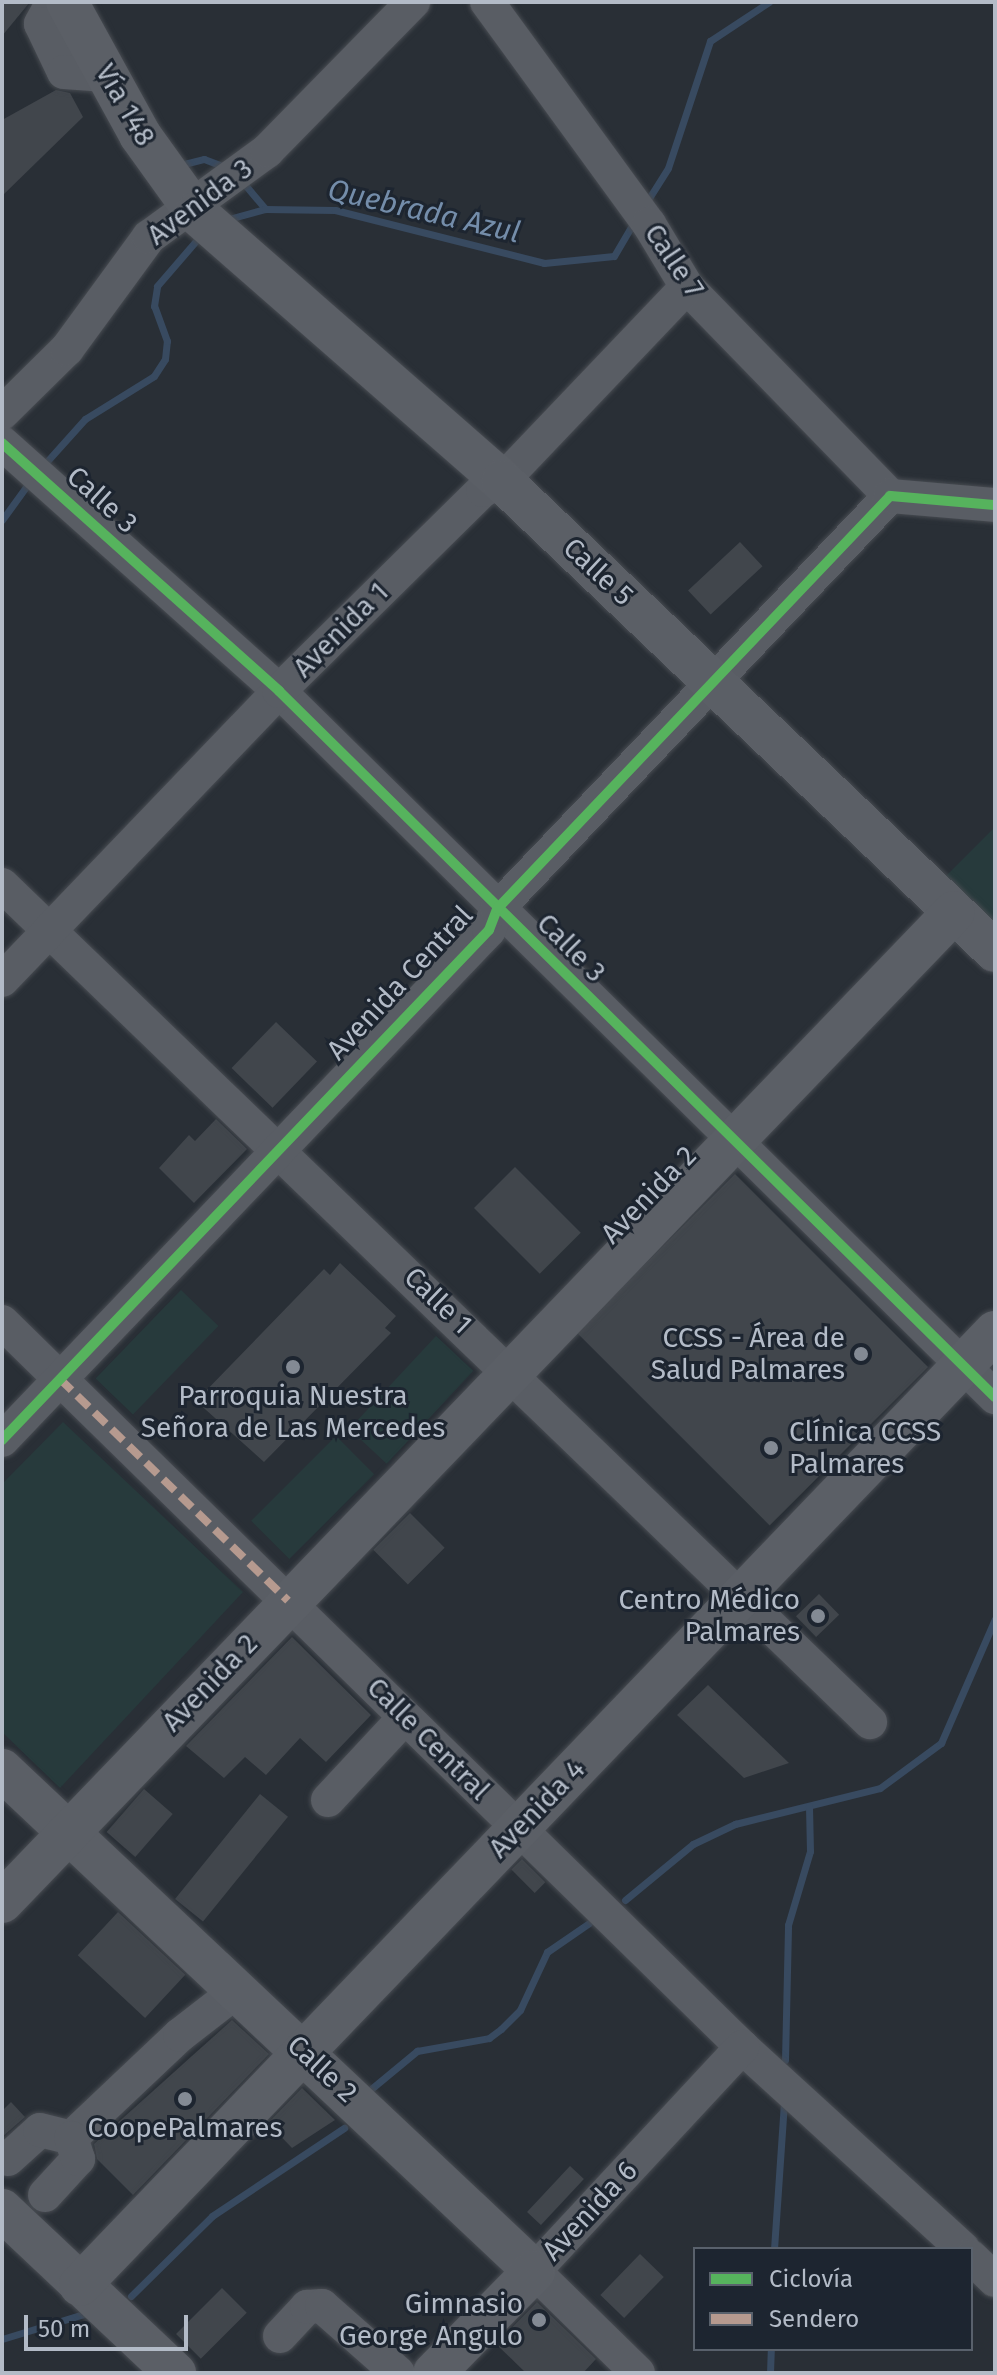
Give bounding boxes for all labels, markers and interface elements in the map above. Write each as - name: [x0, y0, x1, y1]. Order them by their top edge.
- street label: Vía 148: [88, 58, 162, 152]
- street label: Avenida 3: [141, 152, 259, 252]
- water label: Quebrada Azul: [324, 171, 524, 251]
- street label: Calle 7: [637, 218, 711, 304]
- street label: Calle 3: [60, 460, 144, 540]
- street label: Calle 5: [556, 531, 640, 613]
- street label: Avenida 1: [286, 575, 396, 685]
- street label: Avenida Central: [320, 899, 480, 1067]
- street label: Calle 3: [530, 907, 612, 989]
- street label: Avenida 2: [594, 1139, 704, 1251]
- street label: Calle 1: [397, 1261, 479, 1341]
- place label: CCSS - Área de Salud Palmares: [651, 1321, 845, 1387]
- marker: CCSS - Área de Salud Palmares: [852, 1345, 870, 1363]
- marker: Parroquia Nuestra Señora de Las Mercedes: [284, 1358, 302, 1376]
- place label: Parroquia Nuestra Señora de Las Mercedes: [141, 1379, 445, 1445]
- place label: Clínica CCSS Palmares: [789, 1415, 941, 1481]
- marker: Clínica CCSS Palmares: [760, 1437, 782, 1459]
- place label: Centro Médico Palmares: [619, 1583, 800, 1649]
- marker: Centro Médico Palmares: [807, 1605, 829, 1627]
- street label: Avenida 2: [155, 1627, 265, 1739]
- street label: Calle Central: [360, 1671, 496, 1807]
- street label: Avenida 4: [482, 1753, 592, 1865]
- street label: Calle 2: [280, 2028, 364, 2110]
- marker: CoopePalmares: [176, 2090, 194, 2108]
- place label: CoopePalmares: [87, 2111, 283, 2145]
- street label: Avenida 6: [536, 2154, 644, 2268]
- legend: [693, 2247, 973, 2351]
- text: Ciclovía: [769, 2265, 853, 2293]
- place label: Gimnasio George Angulo: [339, 2287, 523, 2353]
- scale bar: [28, 2299, 192, 2349]
- text: Sendero: [769, 2305, 859, 2333]
- marker: Gimnasio George Angulo: [530, 2311, 548, 2329]
- text: 50 m: [38, 2315, 90, 2343]

